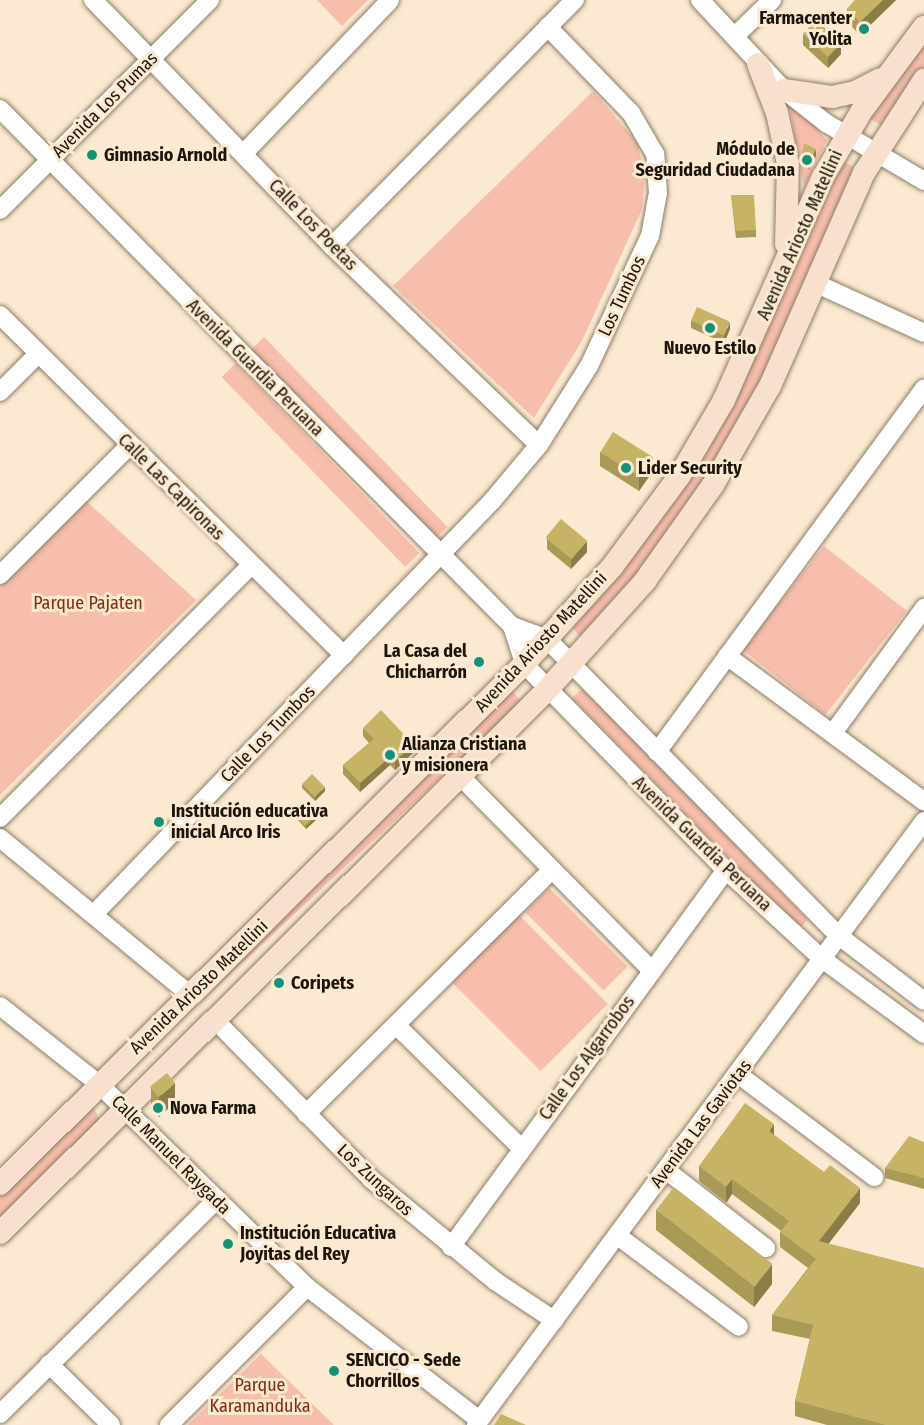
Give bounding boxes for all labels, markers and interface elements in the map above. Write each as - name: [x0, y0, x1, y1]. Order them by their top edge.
- place label: Farmacenter Yolita: [759, 8, 852, 50]
- marker: Farmacenter Yolita: [857, 22, 871, 36]
- street label: Avenida Los Pumas: [48, 48, 162, 162]
- place label: Módulo de Seguridad Ciudadana: [636, 139, 795, 182]
- place label: Gimnasio Arnold: [104, 144, 227, 166]
- street label: Avenida Ariosto Matellini: [753, 147, 847, 323]
- marker: Gimnasio Arnold: [85, 148, 99, 162]
- marker: Módulo de Seguridad Ciudadana: [800, 153, 814, 167]
- street label: Calle Los Poetas: [264, 175, 362, 275]
- street label: Los Tumbos: [594, 252, 650, 340]
- street label: Avenida Guardia Peruana: [182, 295, 328, 441]
- marker: Nuevo Estilo: [703, 321, 717, 335]
- place label: Nuevo Estilo: [664, 337, 756, 359]
- street label: Calle Las Capironas: [113, 429, 229, 545]
- place label: Lider Security: [638, 457, 742, 479]
- marker: Lider Security: [619, 461, 633, 475]
- street label: Avenida Ariosto Matellini: [470, 567, 612, 717]
- park label: Parque Pajaten: [33, 592, 143, 614]
- place label: La Casa del Chicharrón: [384, 641, 467, 684]
- marker: La Casa del Chicharrón: [472, 655, 486, 669]
- street label: Calle Los Tumbos: [216, 681, 320, 787]
- place label: Alianza Cristiana y misionera: [402, 734, 526, 777]
- marker: Alianza Cristiana y misionera: [383, 748, 397, 762]
- street label: Avenida Guardia Peruana: [628, 772, 776, 916]
- place label: Institución educativa inicial Arco Iris: [171, 801, 328, 844]
- marker: Institución educativa inicial Arco Iris: [152, 815, 166, 829]
- street label: Avenida Ariosto Matellini: [125, 915, 273, 1059]
- place label: Coripets: [291, 972, 354, 994]
- marker: Coripets: [272, 976, 286, 990]
- street label: Calle Los Algarrobos: [535, 992, 639, 1124]
- street label: Avenida Las Gaviotas: [646, 1056, 756, 1192]
- street label: Calle Manuel Raygada: [107, 1091, 235, 1219]
- place label: Nova Farma: [170, 1097, 256, 1119]
- marker: Nova Farma: [151, 1101, 165, 1115]
- street label: Los Zungaros: [333, 1139, 417, 1221]
- place label: Institución Educativa Joyitas del Rey: [240, 1223, 396, 1266]
- marker: Institución Educativa Joyitas del Rey: [221, 1237, 235, 1251]
- place label: SENCICO - Sede Chorrillos: [346, 1350, 461, 1392]
- marker: SENCICO - Sede Chorrillos: [327, 1364, 341, 1378]
- park label: Parque Karamanduka: [210, 1375, 310, 1418]

